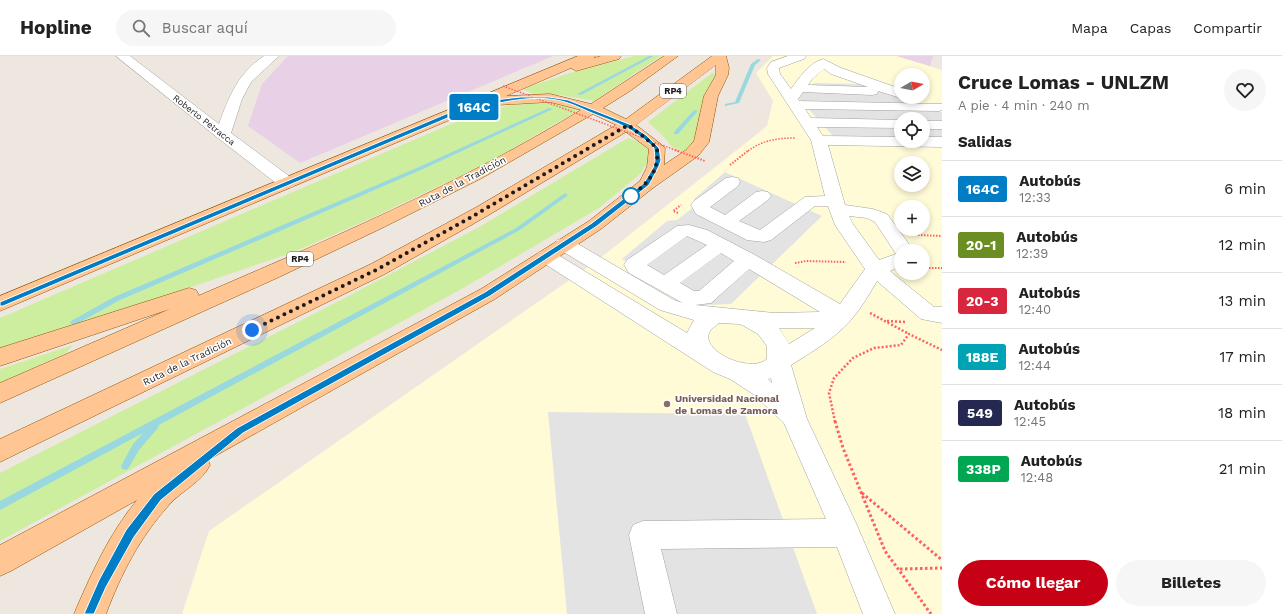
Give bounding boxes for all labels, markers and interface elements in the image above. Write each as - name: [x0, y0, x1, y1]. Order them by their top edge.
- search box: [116, 10, 396, 46]
- text: Hopline: [20, 16, 92, 39]
- icon: search: [130, 17, 152, 39]
- text: Buscar aquí: [162, 19, 248, 37]
- text: Mapa: [1071, 20, 1108, 36]
- text: Capas: [1130, 20, 1171, 36]
- text: Compartir: [1193, 20, 1262, 36]
- north arrow: [894, 68, 930, 104]
- map controls: [894, 68, 930, 280]
- button: heart: [1224, 69, 1266, 111]
- text: Cruce Lomas - UNLZM: [958, 71, 1169, 94]
- road number: RP4: [660, 84, 686, 98]
- street label: Roberto Petracca: [171, 93, 237, 147]
- line badge: 164C: [446, 94, 502, 120]
- text: A pie · 4 min · 240 m: [958, 98, 1090, 113]
- text: 164C: [457, 99, 491, 115]
- button: locate: [894, 112, 930, 148]
- text: Salidas: [958, 133, 1012, 151]
- street label: Ruta de la Tradición: [417, 154, 508, 209]
- button: layers: [894, 156, 930, 192]
- text: Autobús: [1019, 172, 1081, 190]
- text: 6 min: [1224, 180, 1266, 198]
- text: 164C: [966, 181, 999, 197]
- unlabelled marker: [622, 187, 640, 205]
- text: 12:33: [1019, 190, 1051, 205]
- button: +: [894, 200, 930, 236]
- text: Autobús: [1016, 228, 1078, 246]
- text: 12 min: [1219, 236, 1266, 254]
- text: 20-1: [966, 237, 996, 253]
- button: −: [894, 244, 930, 280]
- text: 12:39: [1016, 246, 1048, 261]
- road number: RP4: [287, 252, 313, 266]
- text: Autobús: [1019, 284, 1080, 302]
- text: 13 min: [1219, 292, 1266, 310]
- text: 20-3: [966, 293, 999, 309]
- text: 12:40: [1019, 302, 1051, 317]
- your location: [242, 320, 262, 340]
- street label: Ruta de la Tradición: [141, 335, 233, 388]
- text: Autobús: [1018, 340, 1080, 358]
- text: 17 min: [1219, 348, 1266, 366]
- text: 188E: [966, 349, 998, 365]
- text: 12:44: [1018, 358, 1051, 373]
- place label: Universidad Nacional de Lomas de Zamora: [675, 393, 780, 416]
- text: Autobús: [1014, 396, 1076, 414]
- marker: Universidad Nacional de Lomas de Zamora: [662, 399, 672, 409]
- text: 18 min: [1218, 404, 1266, 422]
- text: 549: [967, 405, 993, 421]
- text: 12:45: [1014, 414, 1046, 429]
- text: Autobús: [1021, 452, 1082, 470]
- text: 21 min: [1219, 460, 1266, 478]
- text: 338P: [966, 461, 1001, 477]
- text: 12:48: [1021, 470, 1053, 485]
- button: Cómo llegar: [958, 560, 1108, 606]
- button: Billetes: [1116, 560, 1266, 606]

